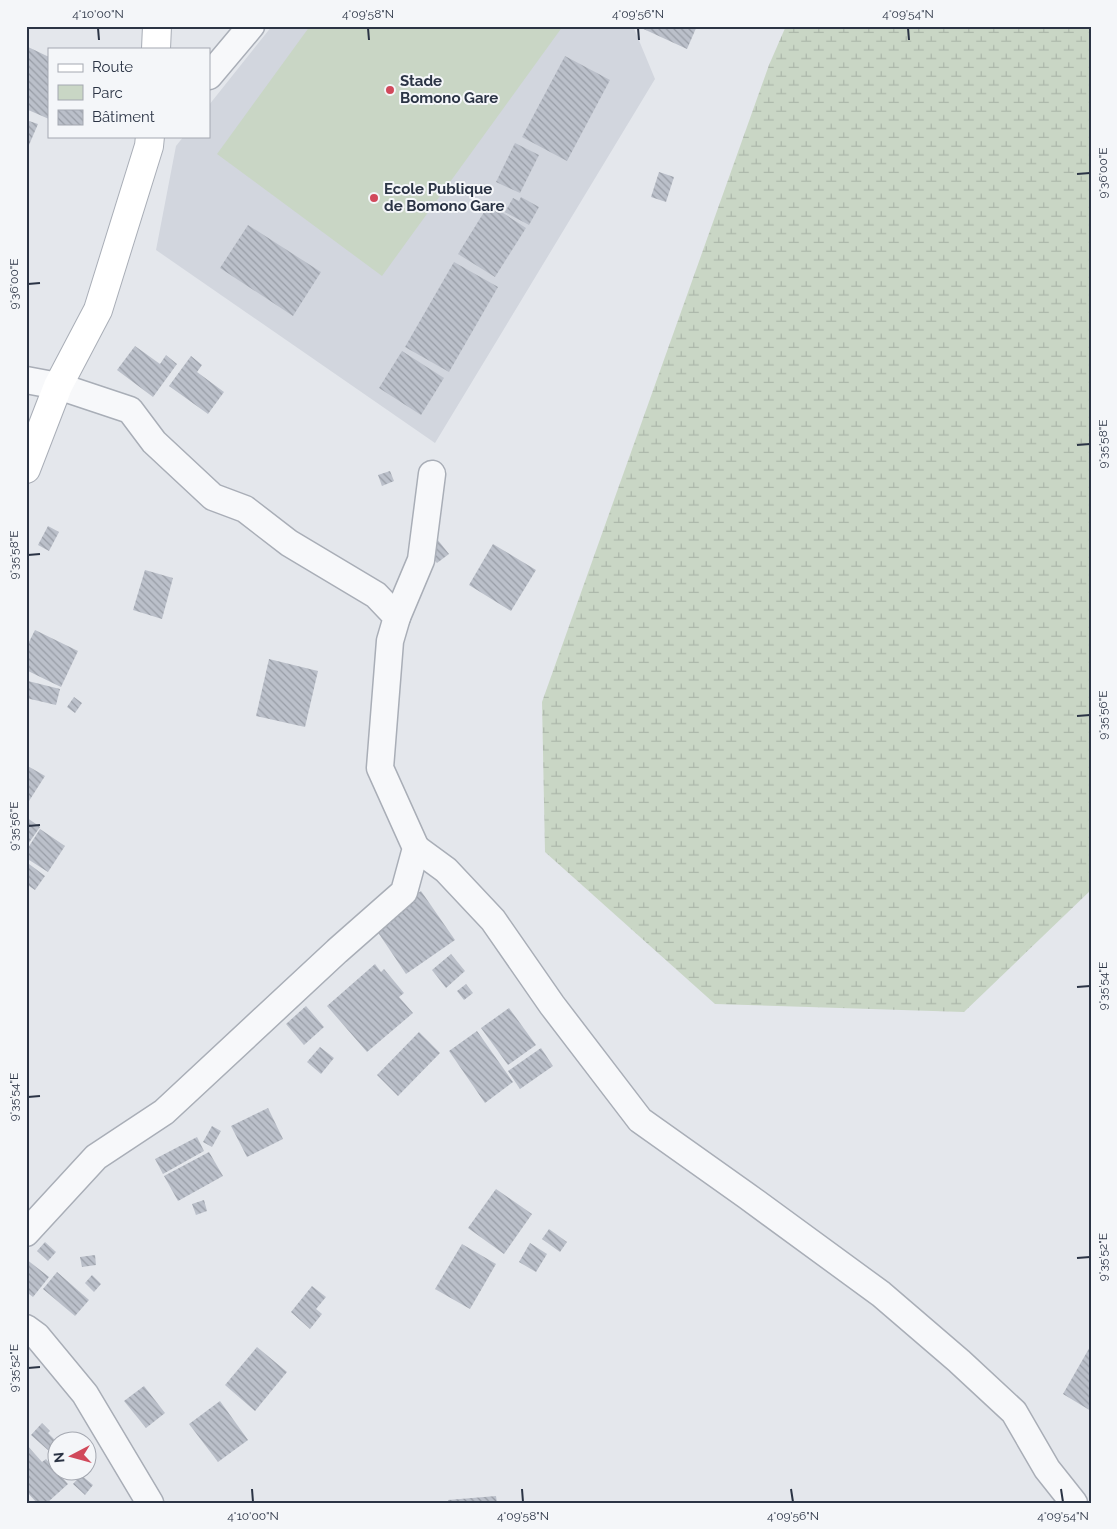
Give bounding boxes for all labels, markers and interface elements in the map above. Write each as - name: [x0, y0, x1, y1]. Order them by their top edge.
- text: 4°10'00"N: [72, 7, 124, 21]
- text: 4°09'58"N: [342, 7, 394, 21]
- text: 4°09'56"N: [612, 7, 664, 21]
- text: 4°09'54"N: [882, 7, 934, 21]
- legend: [48, 48, 210, 138]
- text: Route: [92, 58, 133, 76]
- place label: Stade Bomono Gare: [400, 72, 498, 107]
- text: Parc: [92, 84, 123, 102]
- marker: Stade Bomono Gare: [384, 84, 396, 96]
- text: Bâtiment: [92, 108, 155, 126]
- text: 9°36'00"E: [1096, 148, 1110, 199]
- place label: Ecole Publique de Bomono Gare: [384, 180, 505, 215]
- marker: Ecole Publique de Bomono Gare: [368, 192, 380, 204]
- text: 9°36'00"E: [7, 259, 21, 310]
- text: 9°35'58"E: [1096, 419, 1110, 469]
- text: 9°35'58"E: [7, 530, 21, 580]
- text: 9°35'56"E: [1096, 690, 1110, 740]
- text: 9°35'56"E: [7, 801, 21, 851]
- text: 9°35'54"E: [1096, 962, 1110, 1010]
- text: 9°35'54"E: [7, 1073, 21, 1121]
- text: 9°35'52"E: [1096, 1233, 1110, 1281]
- text: 9°35'52"E: [7, 1344, 21, 1392]
- north arrow: [48, 1432, 98, 1482]
- text: N: [51, 1451, 68, 1464]
- text: 4°10'00"N: [227, 1509, 279, 1523]
- text: 4°09'58"N: [497, 1509, 549, 1523]
- text: 4°09'56"N: [767, 1509, 819, 1523]
- text: 4°09'54"N: [1037, 1509, 1089, 1523]

